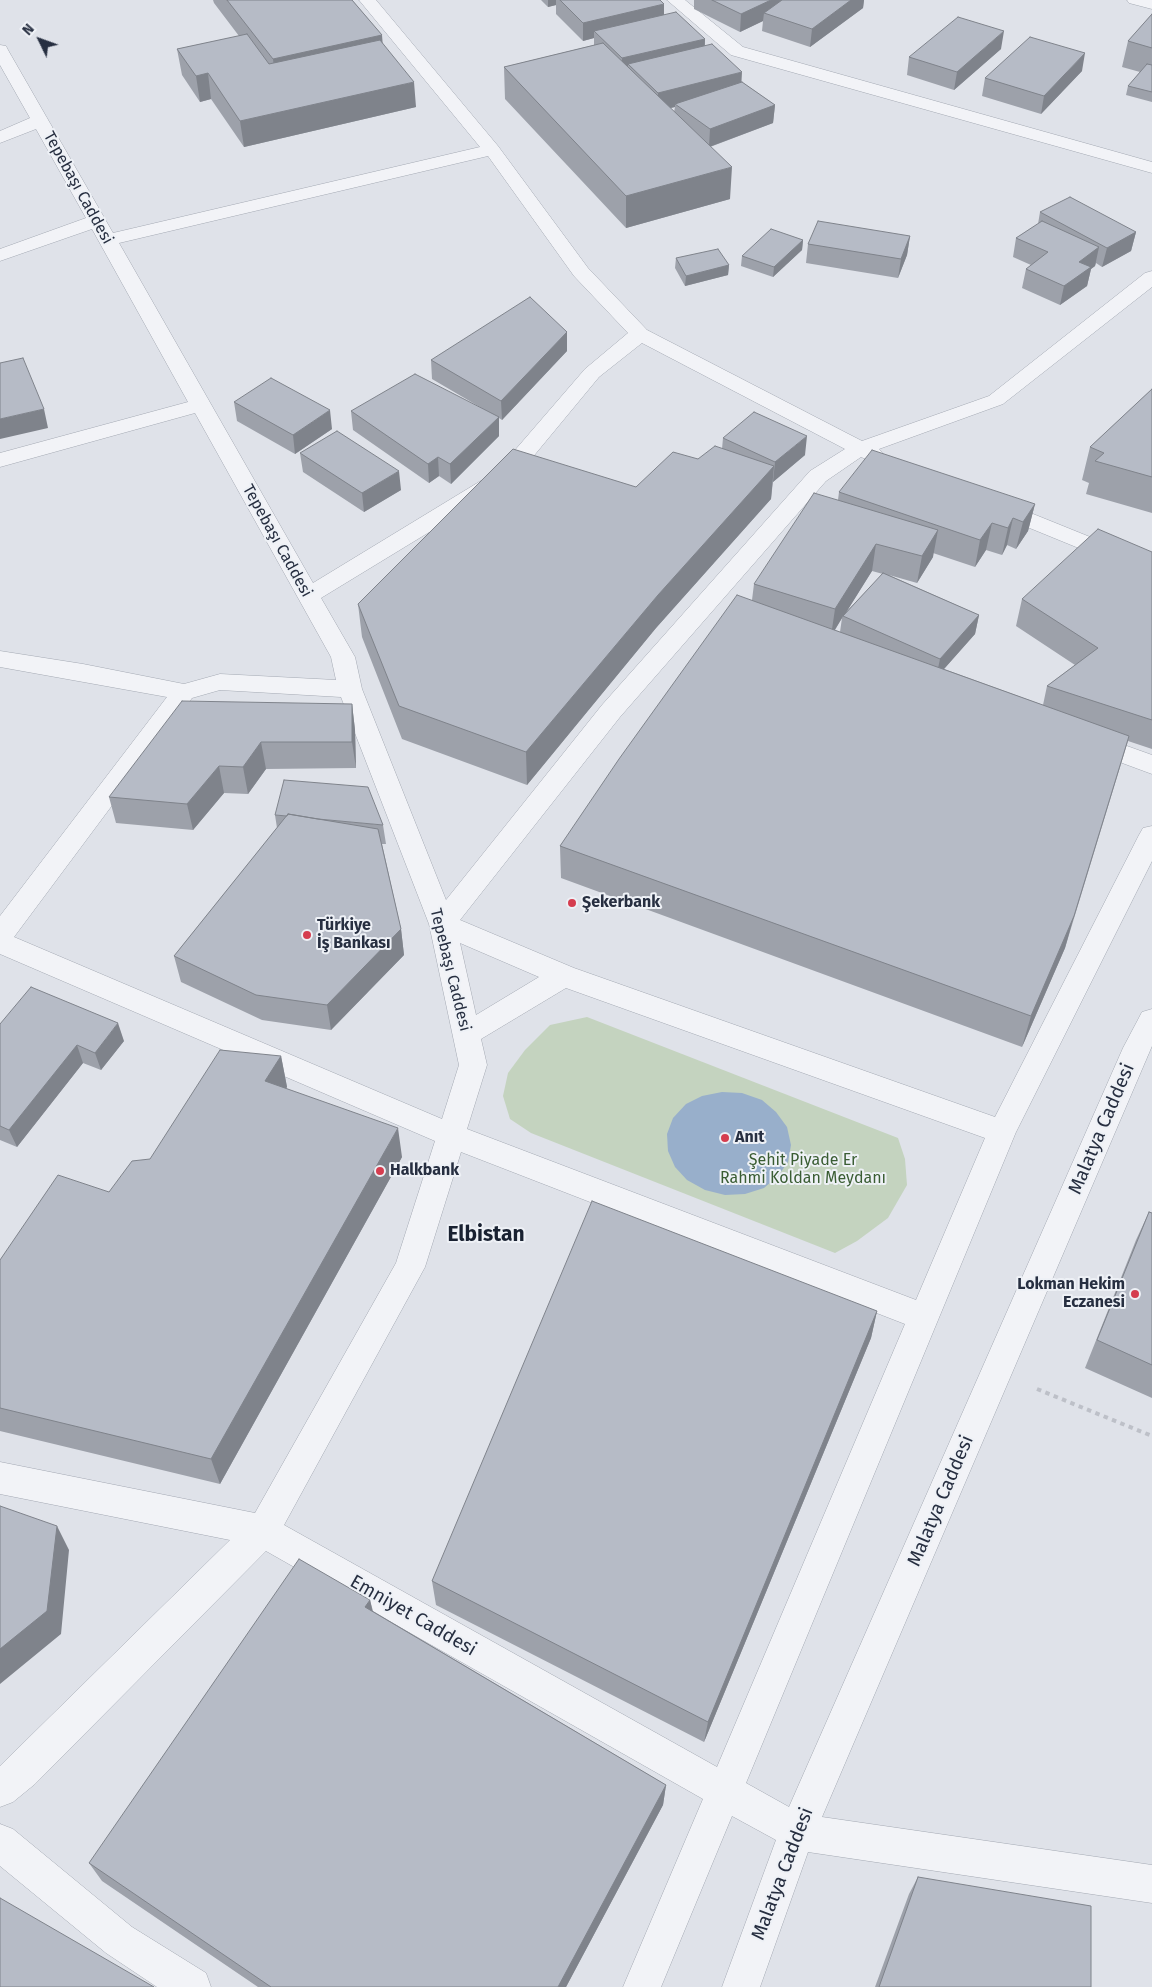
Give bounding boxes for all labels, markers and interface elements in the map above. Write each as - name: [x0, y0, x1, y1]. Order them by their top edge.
- north arrow: [15, 15, 65, 65]
- text: N: [19, 20, 38, 39]
- street label: Tepebaşı Caddesi: [39, 128, 117, 248]
- street label: Tepebaşı Caddesi: [238, 481, 316, 601]
- place label: Şekerbank: [582, 893, 660, 913]
- marker: Şekerbank: [566, 897, 578, 909]
- street label: Tepebaşı Caddesi: [425, 907, 475, 1033]
- place label: Türkiye İş Bankası: [317, 916, 391, 954]
- marker: Türkiye İş Bankası: [301, 929, 313, 941]
- street label: Malatya Caddesi: [1064, 1060, 1140, 1198]
- place label: Anıt: [735, 1128, 764, 1148]
- marker: Anıt: [719, 1132, 731, 1144]
- park label: Şehit Piyade Er Rahmi Koldan Meydanı: [720, 1151, 886, 1189]
- place label: Halkbank: [390, 1161, 459, 1181]
- marker: Halkbank: [374, 1165, 386, 1177]
- district label: Elbistan: [447, 1222, 525, 1248]
- place label: Lokman Hekim Eczanesi: [1017, 1275, 1125, 1313]
- marker: Lokman Hekim Eczanesi: [1129, 1288, 1141, 1300]
- street label: Malatya Caddesi: [903, 1432, 979, 1570]
- street label: Emniyet Caddesi: [346, 1571, 480, 1661]
- street label: Malatya Caddesi: [747, 1805, 819, 1943]

